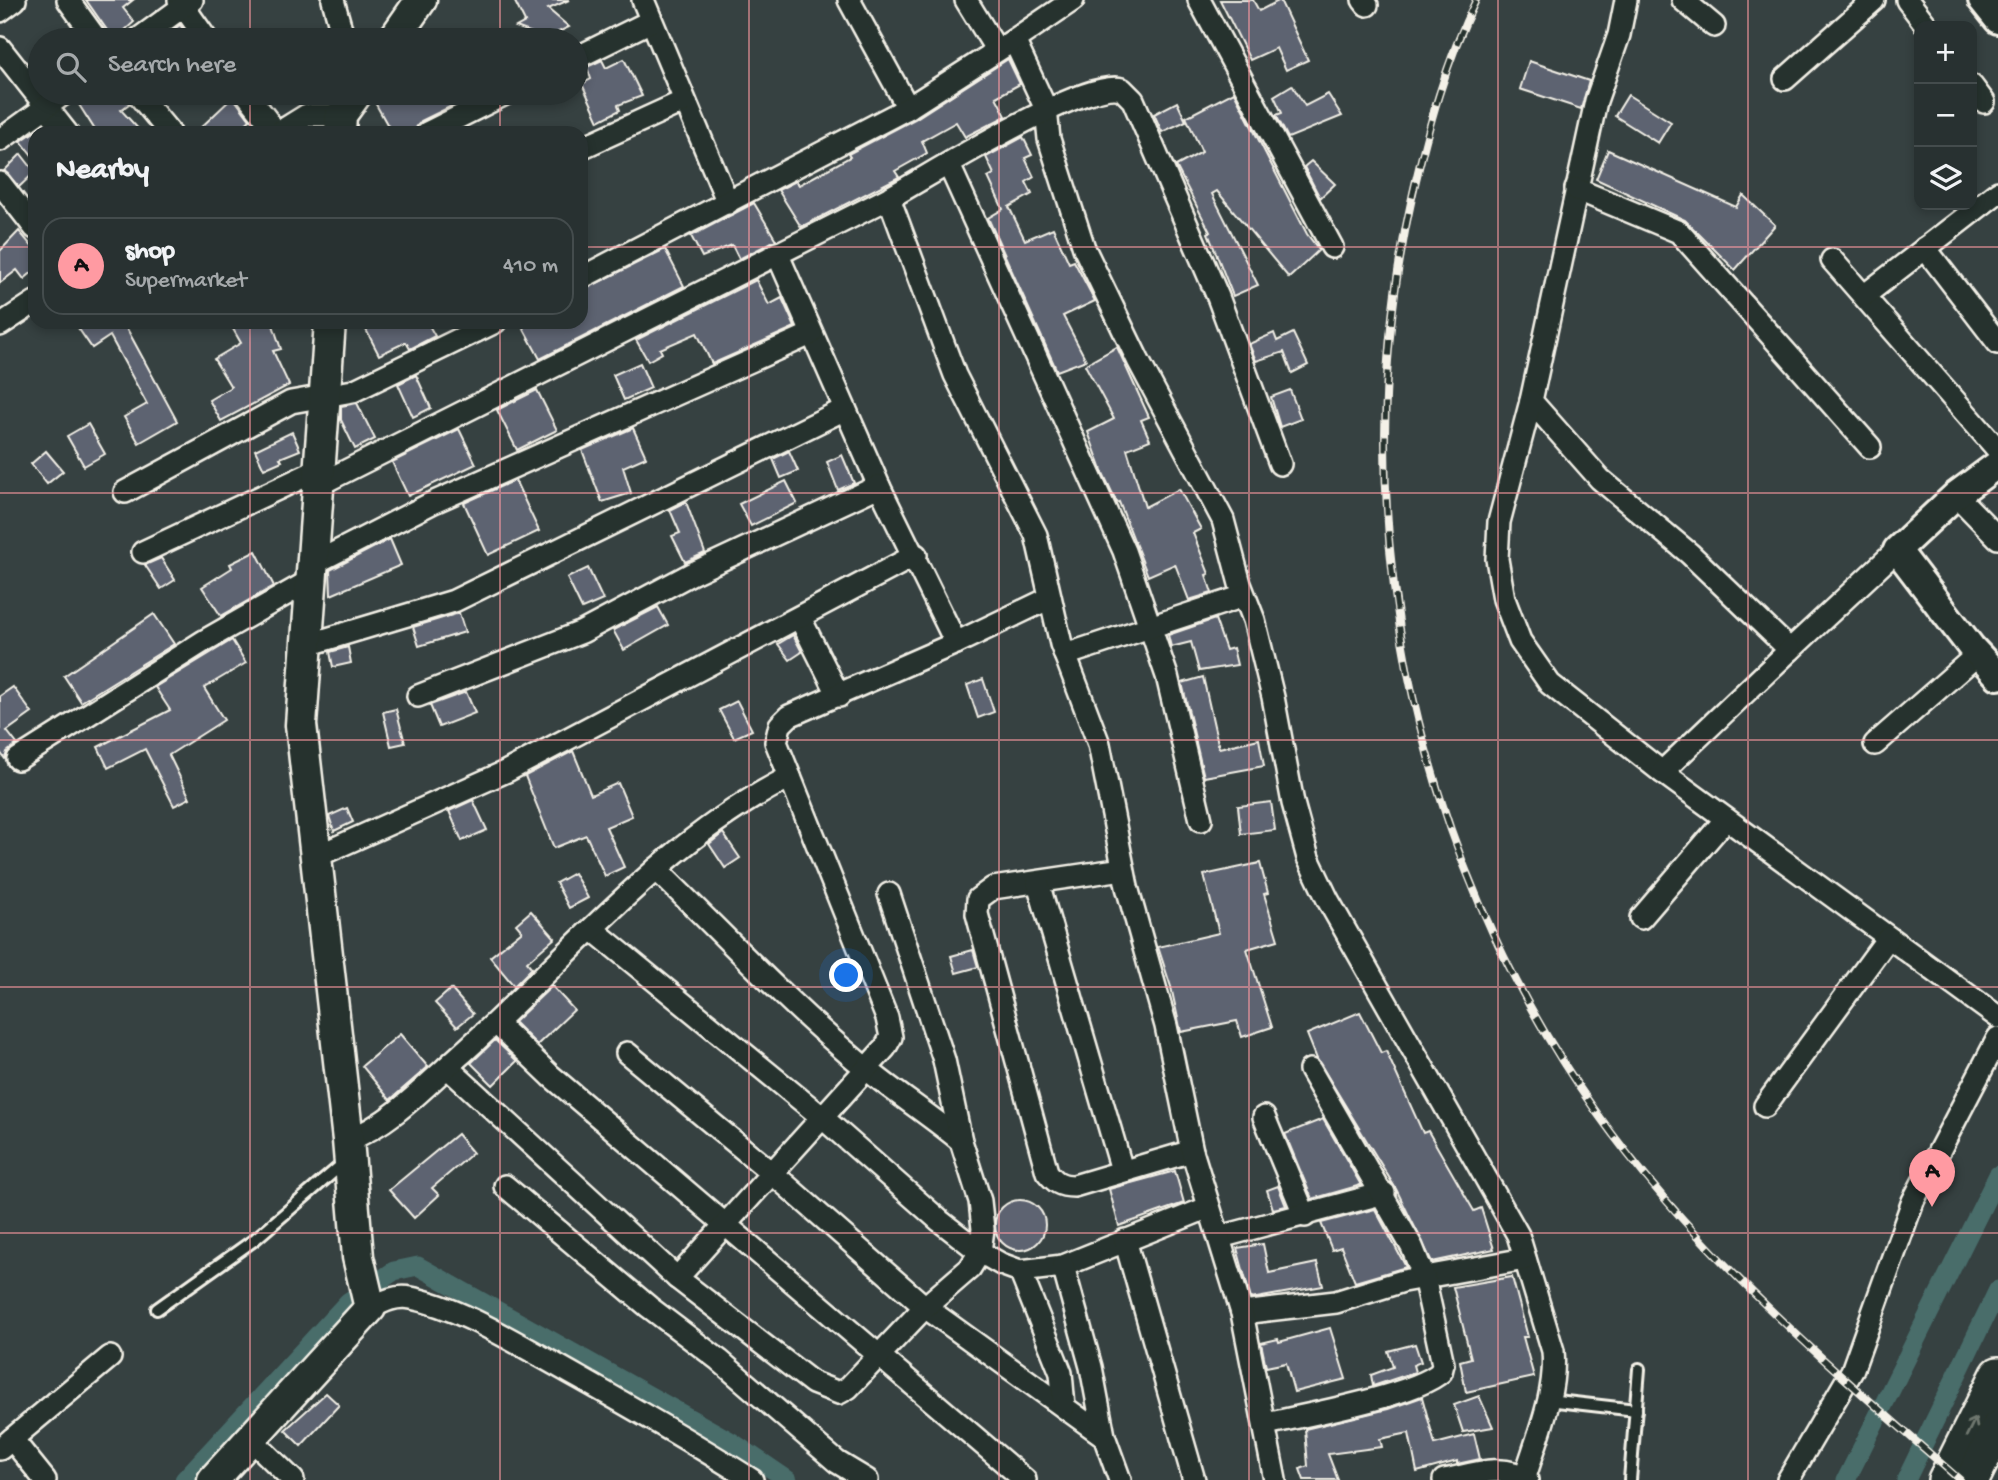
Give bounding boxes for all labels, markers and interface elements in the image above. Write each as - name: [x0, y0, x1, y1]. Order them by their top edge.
- map controls: [1914, 21, 1977, 210]
- button: +: [1914, 21, 1977, 84]
- search box: [28, 28, 588, 105]
- icon: search: [52, 48, 90, 86]
- text: Search here: [108, 51, 236, 82]
- button: −: [1914, 84, 1977, 147]
- button: layers: [1914, 147, 1977, 210]
- text: Nearby: [56, 154, 149, 189]
- text: shop: [125, 237, 175, 268]
- text: A: [74, 253, 88, 280]
- text: 410 m: [503, 253, 558, 280]
- text: Supermarket: [125, 268, 247, 295]
- your location: [829, 958, 863, 992]
- pin: A: [1909, 1149, 1955, 1207]
- one-way arrow: [1965, 1417, 1979, 1438]

